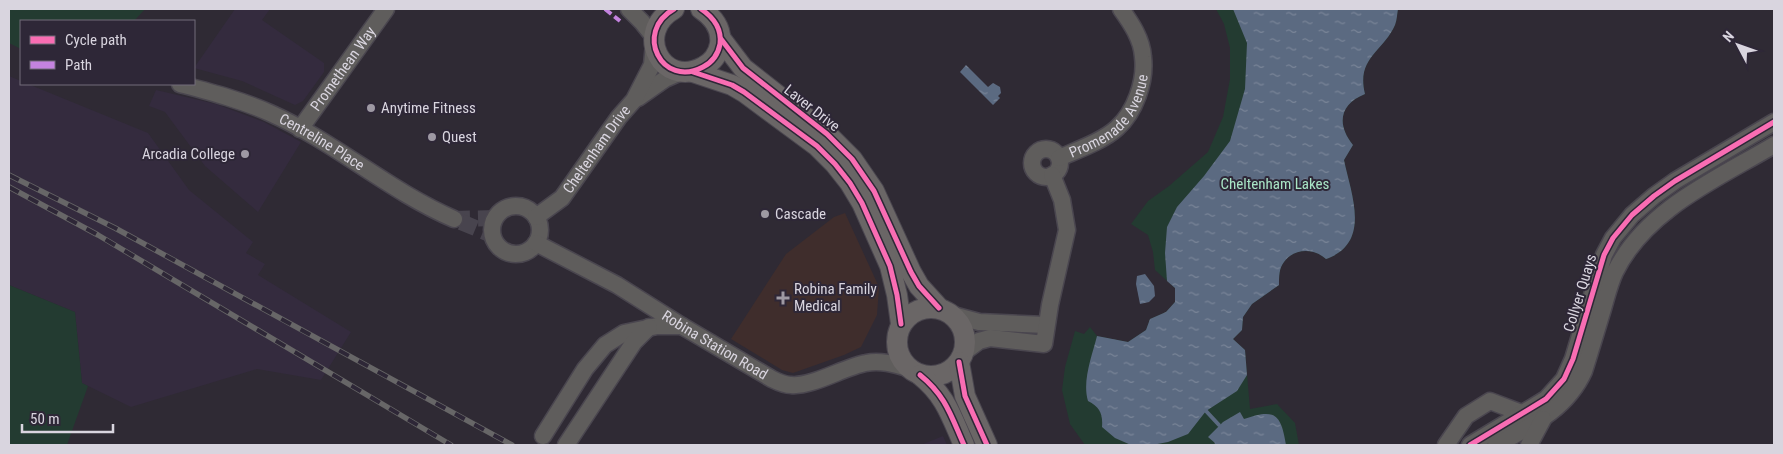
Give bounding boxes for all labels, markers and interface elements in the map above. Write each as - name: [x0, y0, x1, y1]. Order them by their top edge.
- legend: [20, 20, 195, 85]
- north arrow: [1713, 20, 1763, 70]
- street label: Promethean Way: [307, 23, 379, 115]
- text: N: [1719, 28, 1737, 45]
- text: Cycle path: [65, 31, 127, 49]
- text: Path: [65, 56, 92, 74]
- street label: Promenade Avenue: [1066, 73, 1152, 162]
- street label: Laver Drive: [781, 81, 843, 135]
- place label: Anytime Fitness: [381, 99, 476, 117]
- street label: Cheltenham Drive: [559, 101, 634, 197]
- marker: Anytime Fitness: [365, 102, 377, 114]
- street label: Centreline Place: [276, 110, 368, 174]
- place label: Quest: [442, 128, 477, 146]
- marker: Quest: [426, 131, 438, 143]
- place label: Arcadia College: [142, 145, 235, 163]
- marker: Arcadia College: [239, 148, 251, 160]
- park label: Cheltenham Lakes: [1221, 175, 1330, 193]
- place label: Cascade: [775, 205, 826, 223]
- marker: Cascade: [759, 208, 771, 220]
- street label: Collyer Quays: [1560, 252, 1600, 334]
- place label: Robina Family Medical: [794, 280, 877, 315]
- marker: Robina Family Medical: [776, 291, 790, 305]
- street label: Robina Station Road: [659, 307, 771, 383]
- scale bar: [22, 402, 114, 434]
- text: 50 m: [30, 410, 60, 428]

